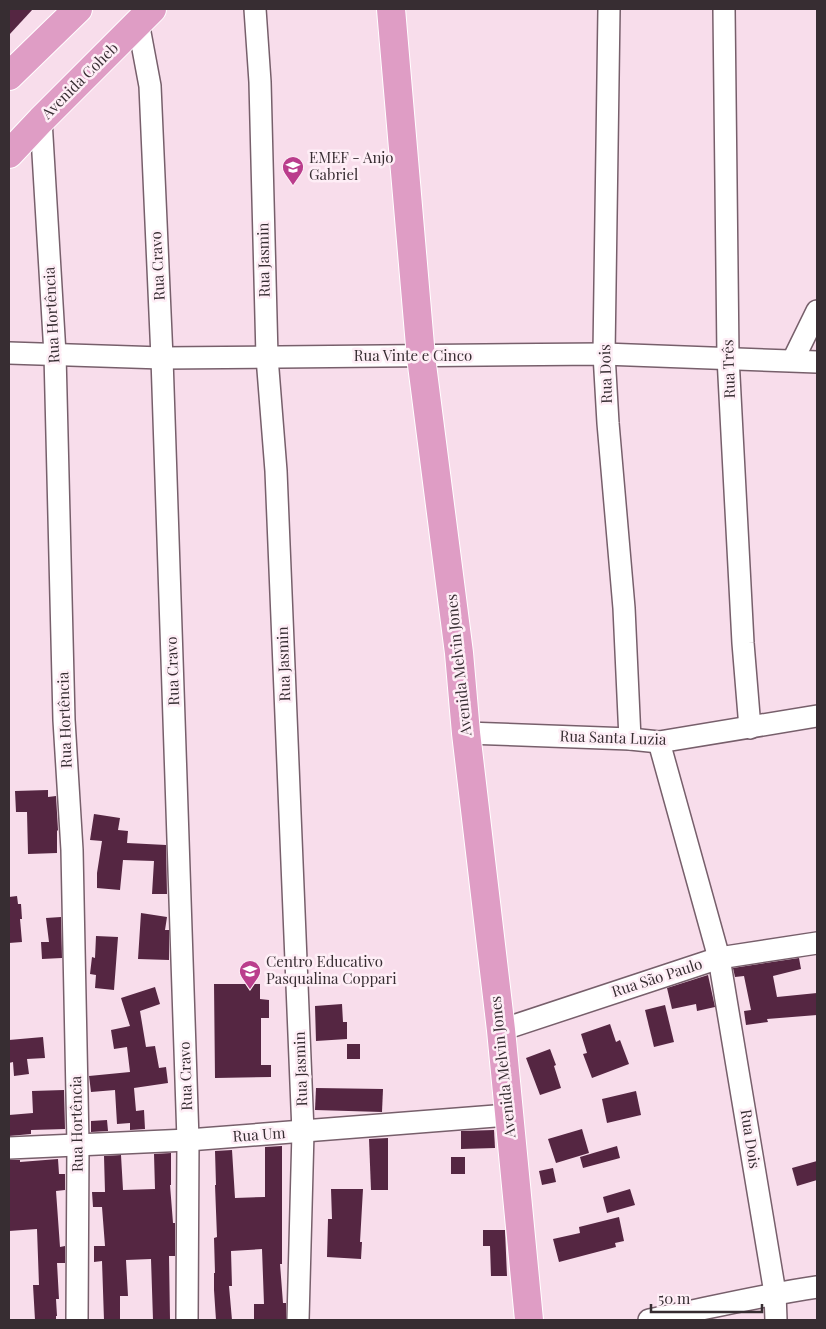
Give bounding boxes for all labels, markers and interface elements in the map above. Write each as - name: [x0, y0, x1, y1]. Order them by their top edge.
- street label: Avenida Coheb: [36, 38, 122, 124]
- place label: EMEF - Anjo Gabriel: [309, 147, 394, 184]
- school or university icon: EMEF - Anjo Gabriel: [281, 155, 305, 186]
- street label: Rua Jasmin: [252, 222, 274, 298]
- street label: Rua Cravo: [145, 231, 169, 301]
- street label: Rua Hortência: [38, 266, 64, 364]
- street label: Rua Três: [717, 339, 739, 399]
- street label: Rua Dois: [594, 344, 616, 404]
- street label: Rua Vinte e Cinco: [354, 345, 472, 365]
- street label: Avenida Melvin Jones: [441, 593, 476, 738]
- street label: Rua Jasmin: [272, 626, 294, 702]
- street label: Rua Cravo: [161, 636, 183, 706]
- street label: Rua Hortência: [52, 671, 76, 769]
- street label: Rua Santa Luzia: [559, 725, 667, 749]
- place label: Centro Educativo Pasqualina Coppari: [266, 951, 397, 988]
- street label: Rua São Paulo: [609, 953, 705, 1001]
- school or university icon: Centro Educativo Pasqualina Coppari: [238, 959, 262, 990]
- street label: Avenida Melvin Jones: [485, 995, 520, 1140]
- street label: Rua Jasmin: [289, 1031, 311, 1107]
- street label: Rua Cravo: [174, 1041, 196, 1111]
- street label: Rua Hortência: [65, 1075, 87, 1172]
- street label: Rua Dois: [736, 1108, 766, 1170]
- street label: Rua Um: [232, 1122, 287, 1146]
- scale bar: [651, 1282, 762, 1314]
- text: 50 m: [658, 1288, 691, 1308]

